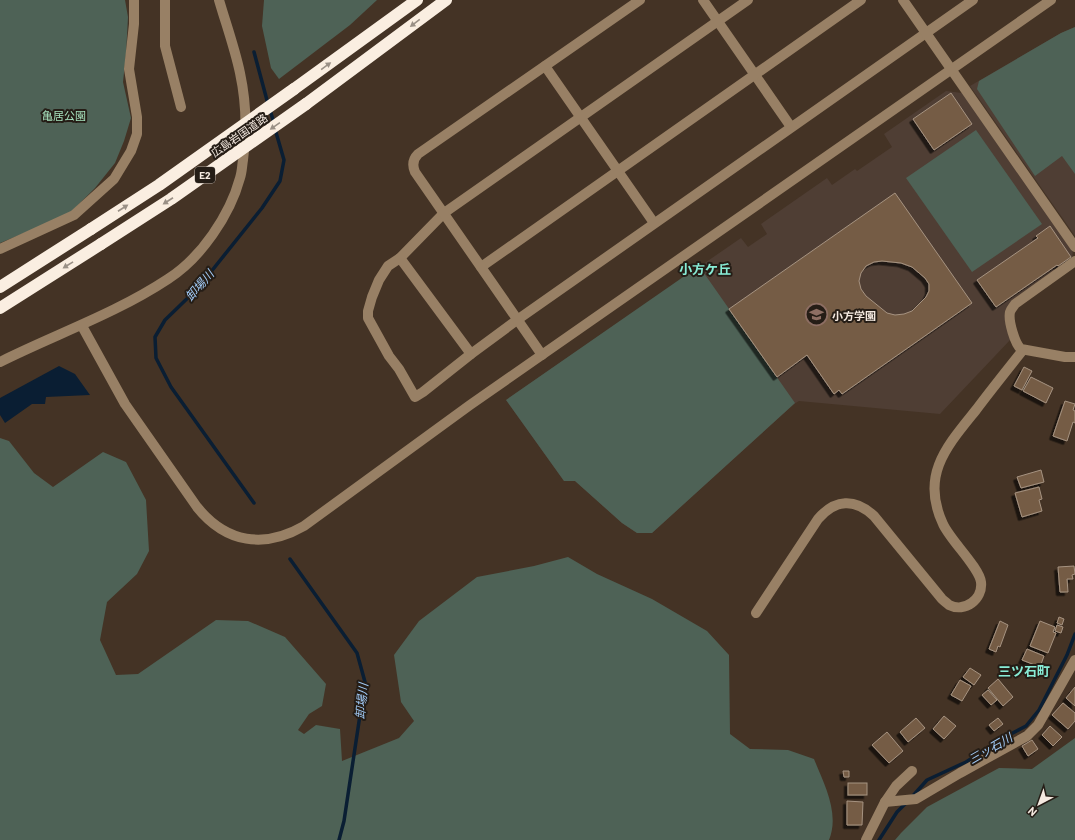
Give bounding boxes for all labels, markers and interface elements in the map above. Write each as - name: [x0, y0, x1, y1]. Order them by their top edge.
- one-way arrow: [409, 19, 420, 27]
- one-way arrow: [320, 62, 331, 70]
- park label: 亀居公園: [42, 109, 86, 122]
- street label: 広島岩国道路: [208, 111, 270, 159]
- one-way arrow: [269, 122, 280, 130]
- road number: E2: [195, 167, 215, 183]
- one-way arrow: [162, 197, 174, 204]
- one-way arrow: [118, 204, 129, 211]
- one-way arrow: [63, 261, 73, 269]
- district label: 小方ケ丘: [679, 261, 731, 277]
- water label: 卸場川: [182, 265, 217, 303]
- school or university icon: 小方学園: [804, 302, 830, 328]
- place label: 小方学園: [832, 309, 876, 322]
- district label: 三ツ石町: [998, 663, 1050, 679]
- water label: 卸場川: [352, 680, 370, 720]
- water label: 三ッ石川: [966, 729, 1016, 766]
- north arrow: [1019, 784, 1059, 824]
- text: N: [1025, 805, 1039, 819]

